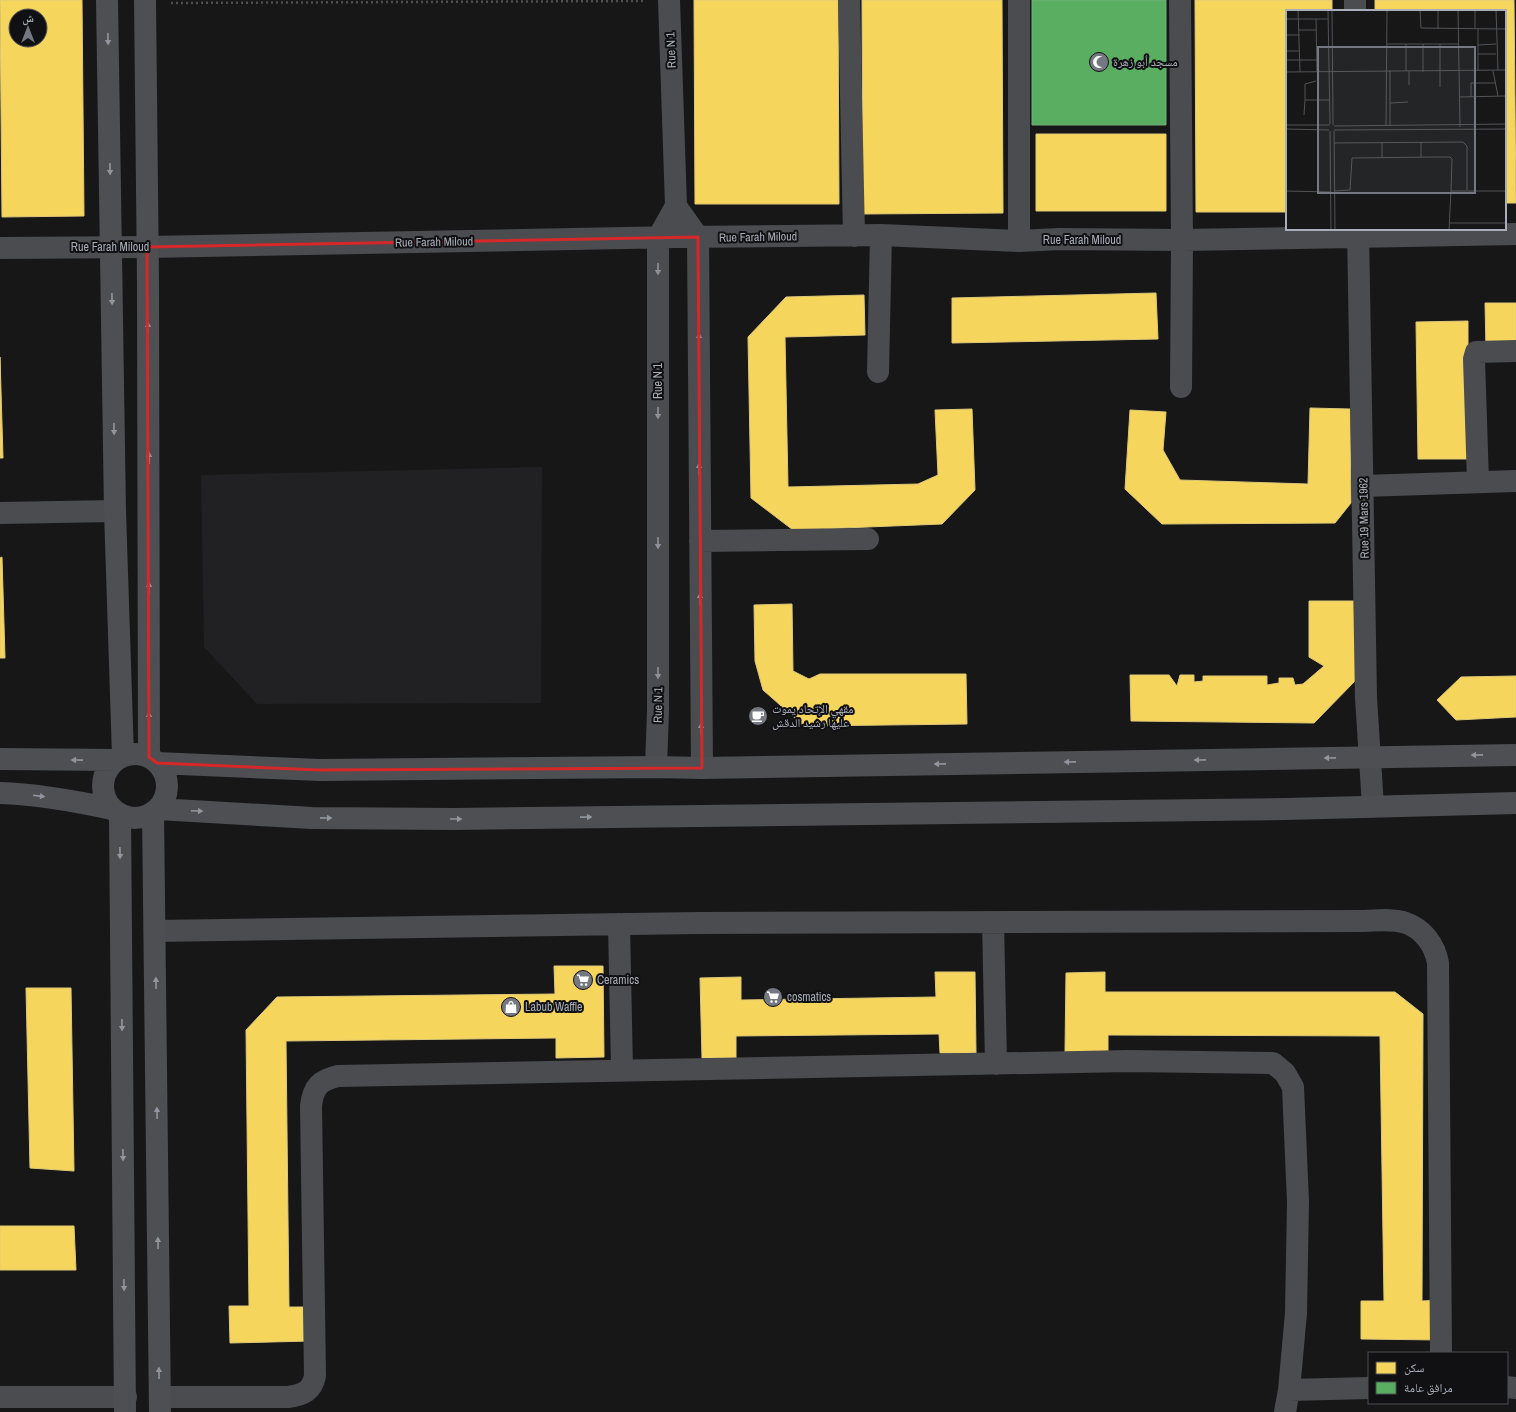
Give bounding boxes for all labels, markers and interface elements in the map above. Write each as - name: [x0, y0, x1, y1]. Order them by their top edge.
- north arrow: [8, 8, 48, 48]
- inset map: [1286, 10, 1506, 230]
- text: ش: [22, 11, 34, 26]
- street label: Rue N 1: [662, 31, 680, 68]
- one-way arrow: [105, 33, 111, 46]
- mosque icon: مسجد أبو زهرة: [1088, 51, 1110, 73]
- place label: مسجد أبو زهرة: [1113, 54, 1178, 70]
- one-way arrow: [107, 163, 113, 176]
- street label: Rue Farah Miloud: [719, 228, 797, 246]
- street label: Rue Farah Miloud: [1043, 232, 1121, 248]
- street label: Rue Farah Miloud: [395, 233, 473, 251]
- street label: Rue Farah Miloud: [71, 239, 149, 255]
- one-way arrow: [655, 263, 661, 276]
- one-way arrow: [109, 293, 115, 306]
- one-way arrow: [145, 321, 151, 334]
- one-way arrow: [696, 332, 702, 345]
- street label: Rue N 1: [650, 362, 666, 399]
- one-way arrow: [655, 407, 661, 420]
- one-way arrow: [111, 423, 117, 436]
- one-way arrow: [146, 451, 152, 464]
- one-way arrow: [696, 462, 702, 475]
- street label: Rue 19 Mars 1962: [1355, 477, 1373, 559]
- one-way arrow: [655, 537, 661, 550]
- one-way arrow: [146, 581, 152, 594]
- one-way arrow: [697, 592, 703, 605]
- one-way arrow: [655, 667, 661, 680]
- street label: Rue N 1: [650, 686, 666, 723]
- place label: مقهي الإتحاد يموت عليها رشيد الدقش: [772, 701, 854, 731]
- cafe icon: مقهي الإتحاد يموت عليها رشيد الدقش: [747, 705, 769, 727]
- one-way arrow: [146, 711, 152, 724]
- one-way arrow: [698, 722, 704, 735]
- one-way arrow: [1471, 752, 1483, 759]
- one-way arrow: [1323, 755, 1336, 761]
- one-way arrow: [70, 757, 83, 763]
- one-way arrow: [1193, 757, 1206, 763]
- one-way arrow: [1063, 759, 1076, 765]
- one-way arrow: [933, 761, 946, 767]
- one-way arrow: [33, 793, 45, 799]
- one-way arrow: [191, 808, 204, 814]
- one-way arrow: [580, 814, 592, 821]
- one-way arrow: [320, 815, 333, 821]
- one-way arrow: [450, 816, 463, 822]
- one-way arrow: [117, 847, 124, 859]
- supermarket icon: Ceramics: [572, 969, 594, 991]
- place label: Ceramics: [597, 972, 639, 988]
- one-way arrow: [153, 976, 159, 989]
- supermarket icon: cosmatics: [762, 986, 784, 1008]
- place label: cosmatics: [787, 989, 831, 1005]
- shop icon: Labub Waffle: [500, 996, 522, 1018]
- place label: Labub Waffle: [525, 999, 582, 1015]
- one-way arrow: [119, 1019, 125, 1032]
- one-way arrow: [154, 1106, 160, 1119]
- one-way arrow: [120, 1149, 126, 1162]
- one-way arrow: [155, 1236, 161, 1249]
- one-way arrow: [121, 1279, 128, 1291]
- legend: [1368, 1352, 1508, 1404]
- text: سكن: [1404, 1360, 1425, 1376]
- one-way arrow: [156, 1367, 163, 1379]
- text: مرافق عامة: [1404, 1380, 1453, 1396]

